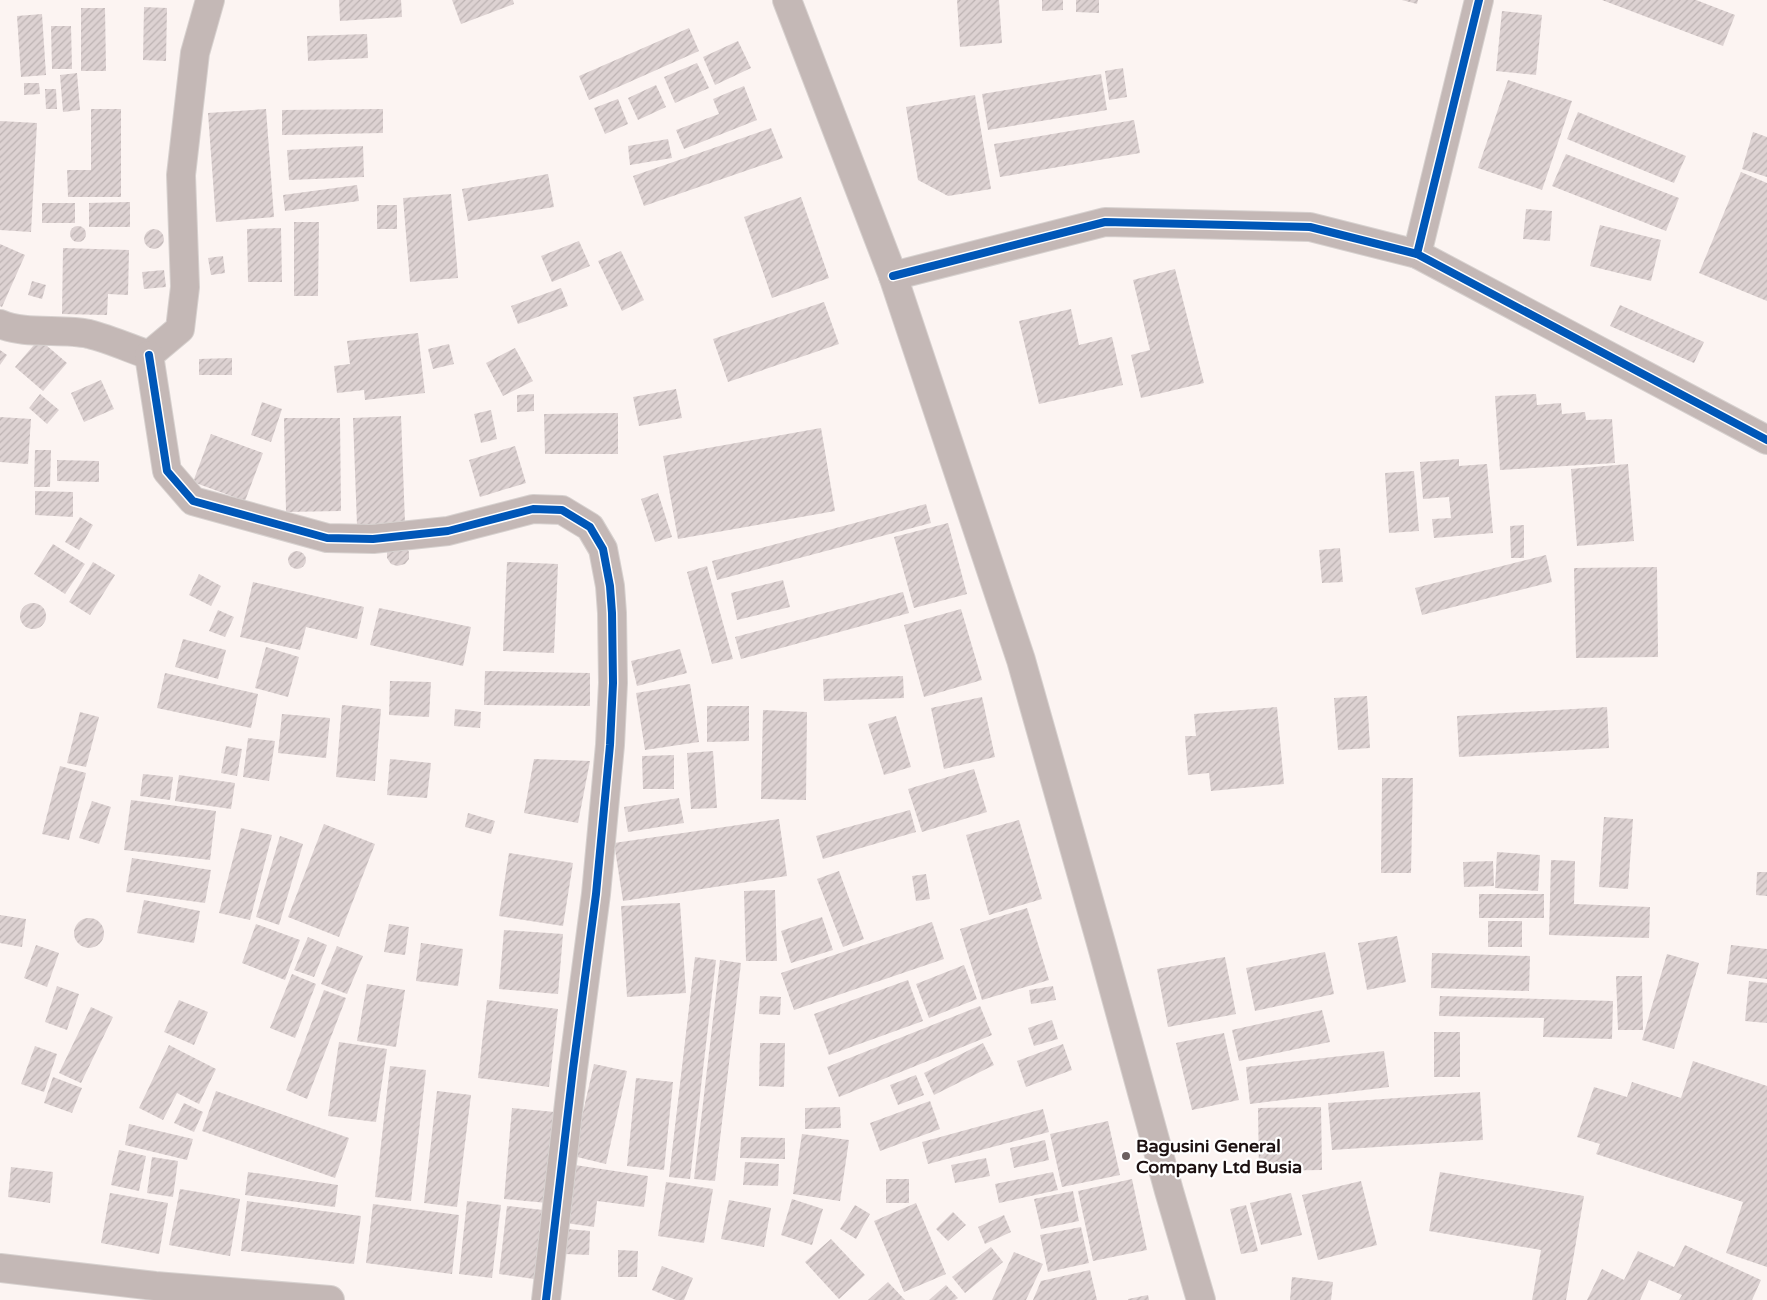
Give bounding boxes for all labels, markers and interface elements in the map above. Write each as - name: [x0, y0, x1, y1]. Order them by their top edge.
- place label: Bagusini General Company Ltd Busia: [1136, 1135, 1302, 1178]
- marker: Bagusini General Company Ltd Busia: [1120, 1150, 1132, 1162]

